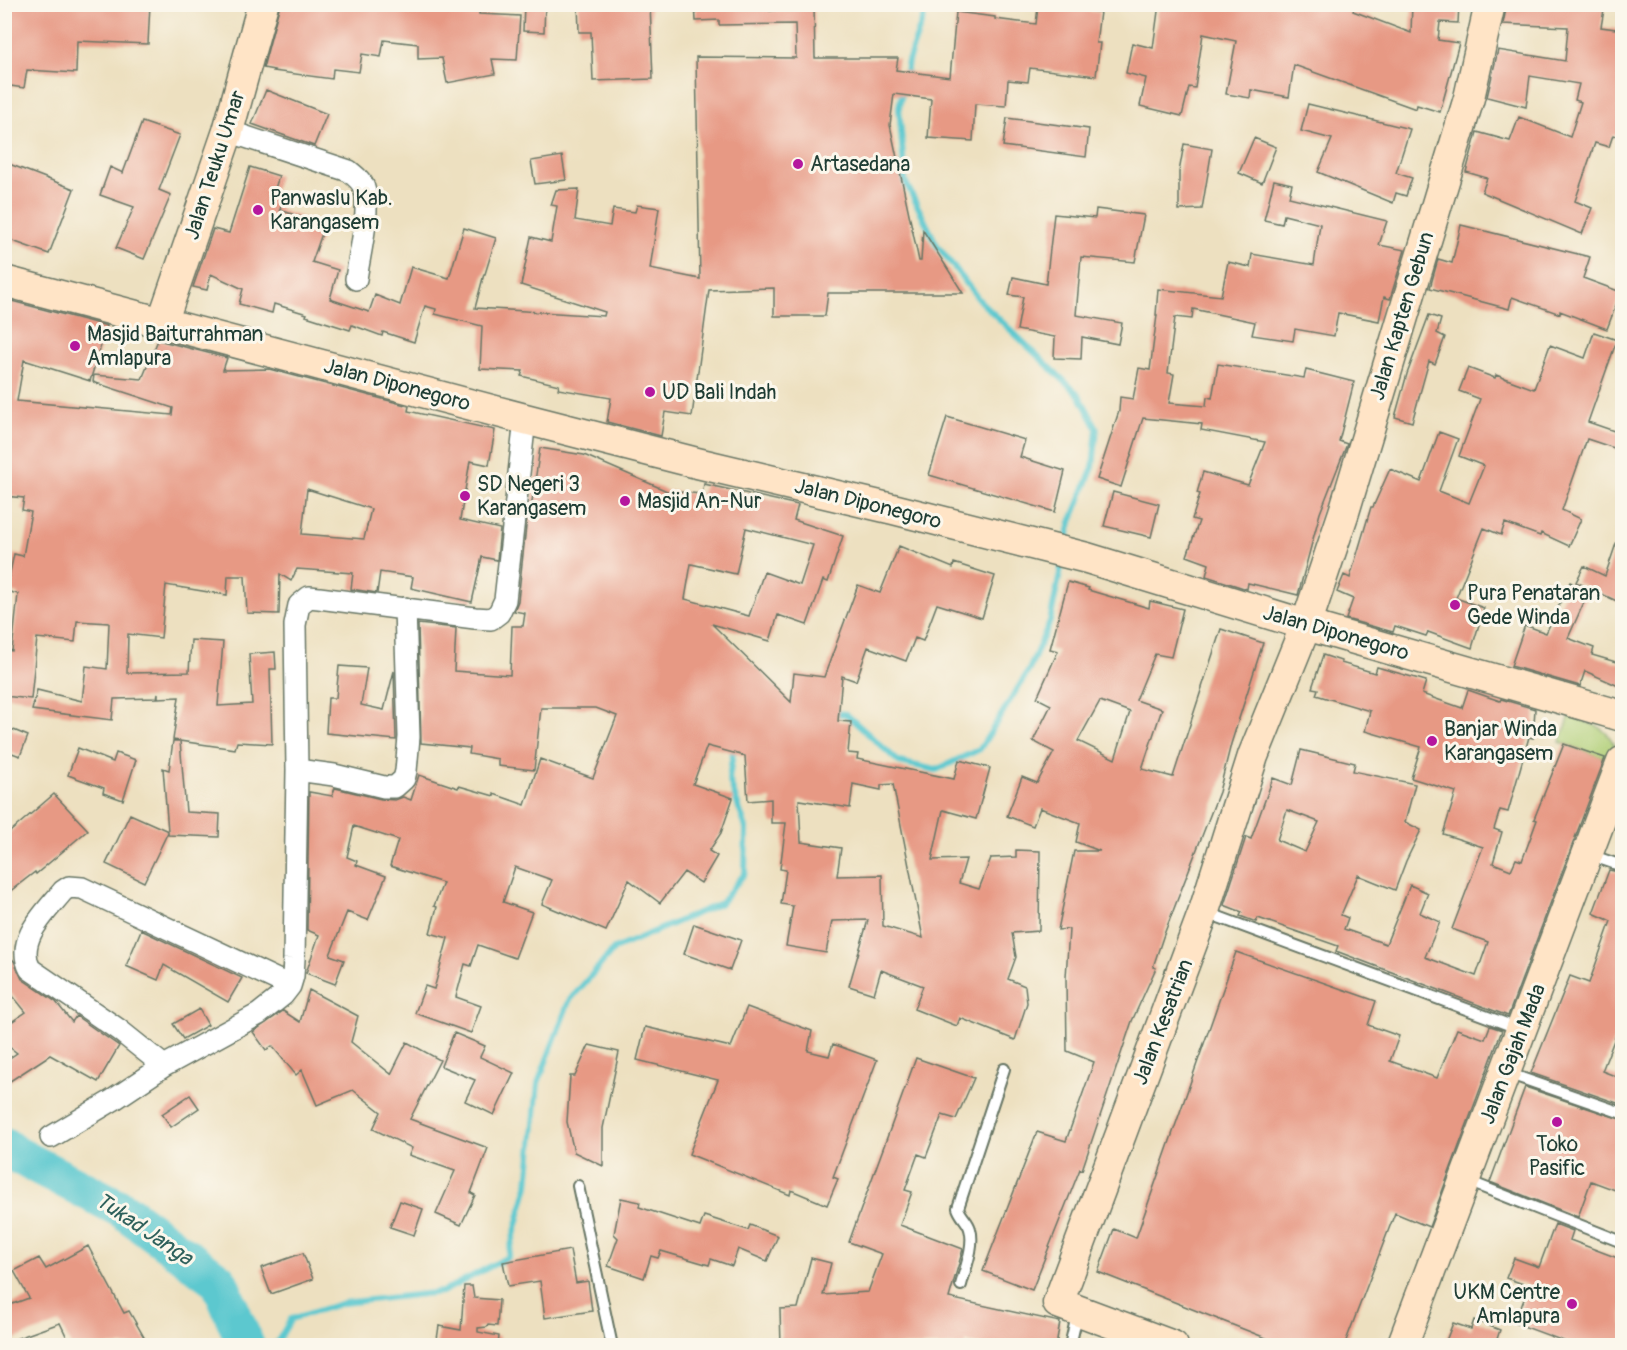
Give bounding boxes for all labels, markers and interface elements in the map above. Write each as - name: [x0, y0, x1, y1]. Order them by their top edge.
- street label: Jalan Teuku Umar: [178, 86, 252, 243]
- place label: Artasedana: [810, 151, 910, 178]
- marker: Artasedana: [791, 157, 805, 171]
- place label: Panwaslu Kab. Karangasem: [270, 185, 393, 236]
- marker: Panwaslu Kab. Karangasem: [251, 203, 265, 217]
- street label: Jalan Kapten Gebun: [1364, 229, 1440, 403]
- place label: Masjid Baiturrahman Amlapura: [87, 321, 263, 372]
- marker: Masjid Baiturrahman Amlapura: [68, 339, 82, 353]
- street label: Jalan Diponegoro: [321, 352, 473, 418]
- place label: UD Bali Indah: [662, 379, 776, 406]
- marker: UD Bali Indah: [643, 385, 657, 399]
- place label: SD Negeri 3 Karangasem: [477, 471, 586, 522]
- street label: Jalan Diponegoro: [792, 473, 944, 535]
- place label: Masjid An-Nur: [637, 488, 762, 515]
- marker: SD Negeri 3 Karangasem: [458, 489, 472, 503]
- marker: Masjid An-Nur: [618, 494, 632, 508]
- place label: Pura Penataran Gede Winda: [1467, 580, 1600, 631]
- marker: Pura Penataran Gede Winda: [1448, 598, 1462, 612]
- street label: Jalan Diponegoro: [1260, 599, 1412, 667]
- place label: Banjar Winda Karangasem: [1444, 716, 1557, 767]
- marker: Banjar Winda Karangasem: [1425, 734, 1439, 748]
- street label: Jalan Kesatrian: [1127, 955, 1199, 1089]
- street label: Jalan Gajah Mada: [1474, 980, 1552, 1128]
- marker: Toko Pasific: [1550, 1115, 1564, 1129]
- place label: Toko Pasific: [1529, 1131, 1585, 1182]
- water label: Tukad Janga: [90, 1186, 199, 1273]
- place label: UKM Centre Amlapura: [1453, 1279, 1561, 1330]
- marker: UKM Centre Amlapura: [1565, 1297, 1579, 1311]

